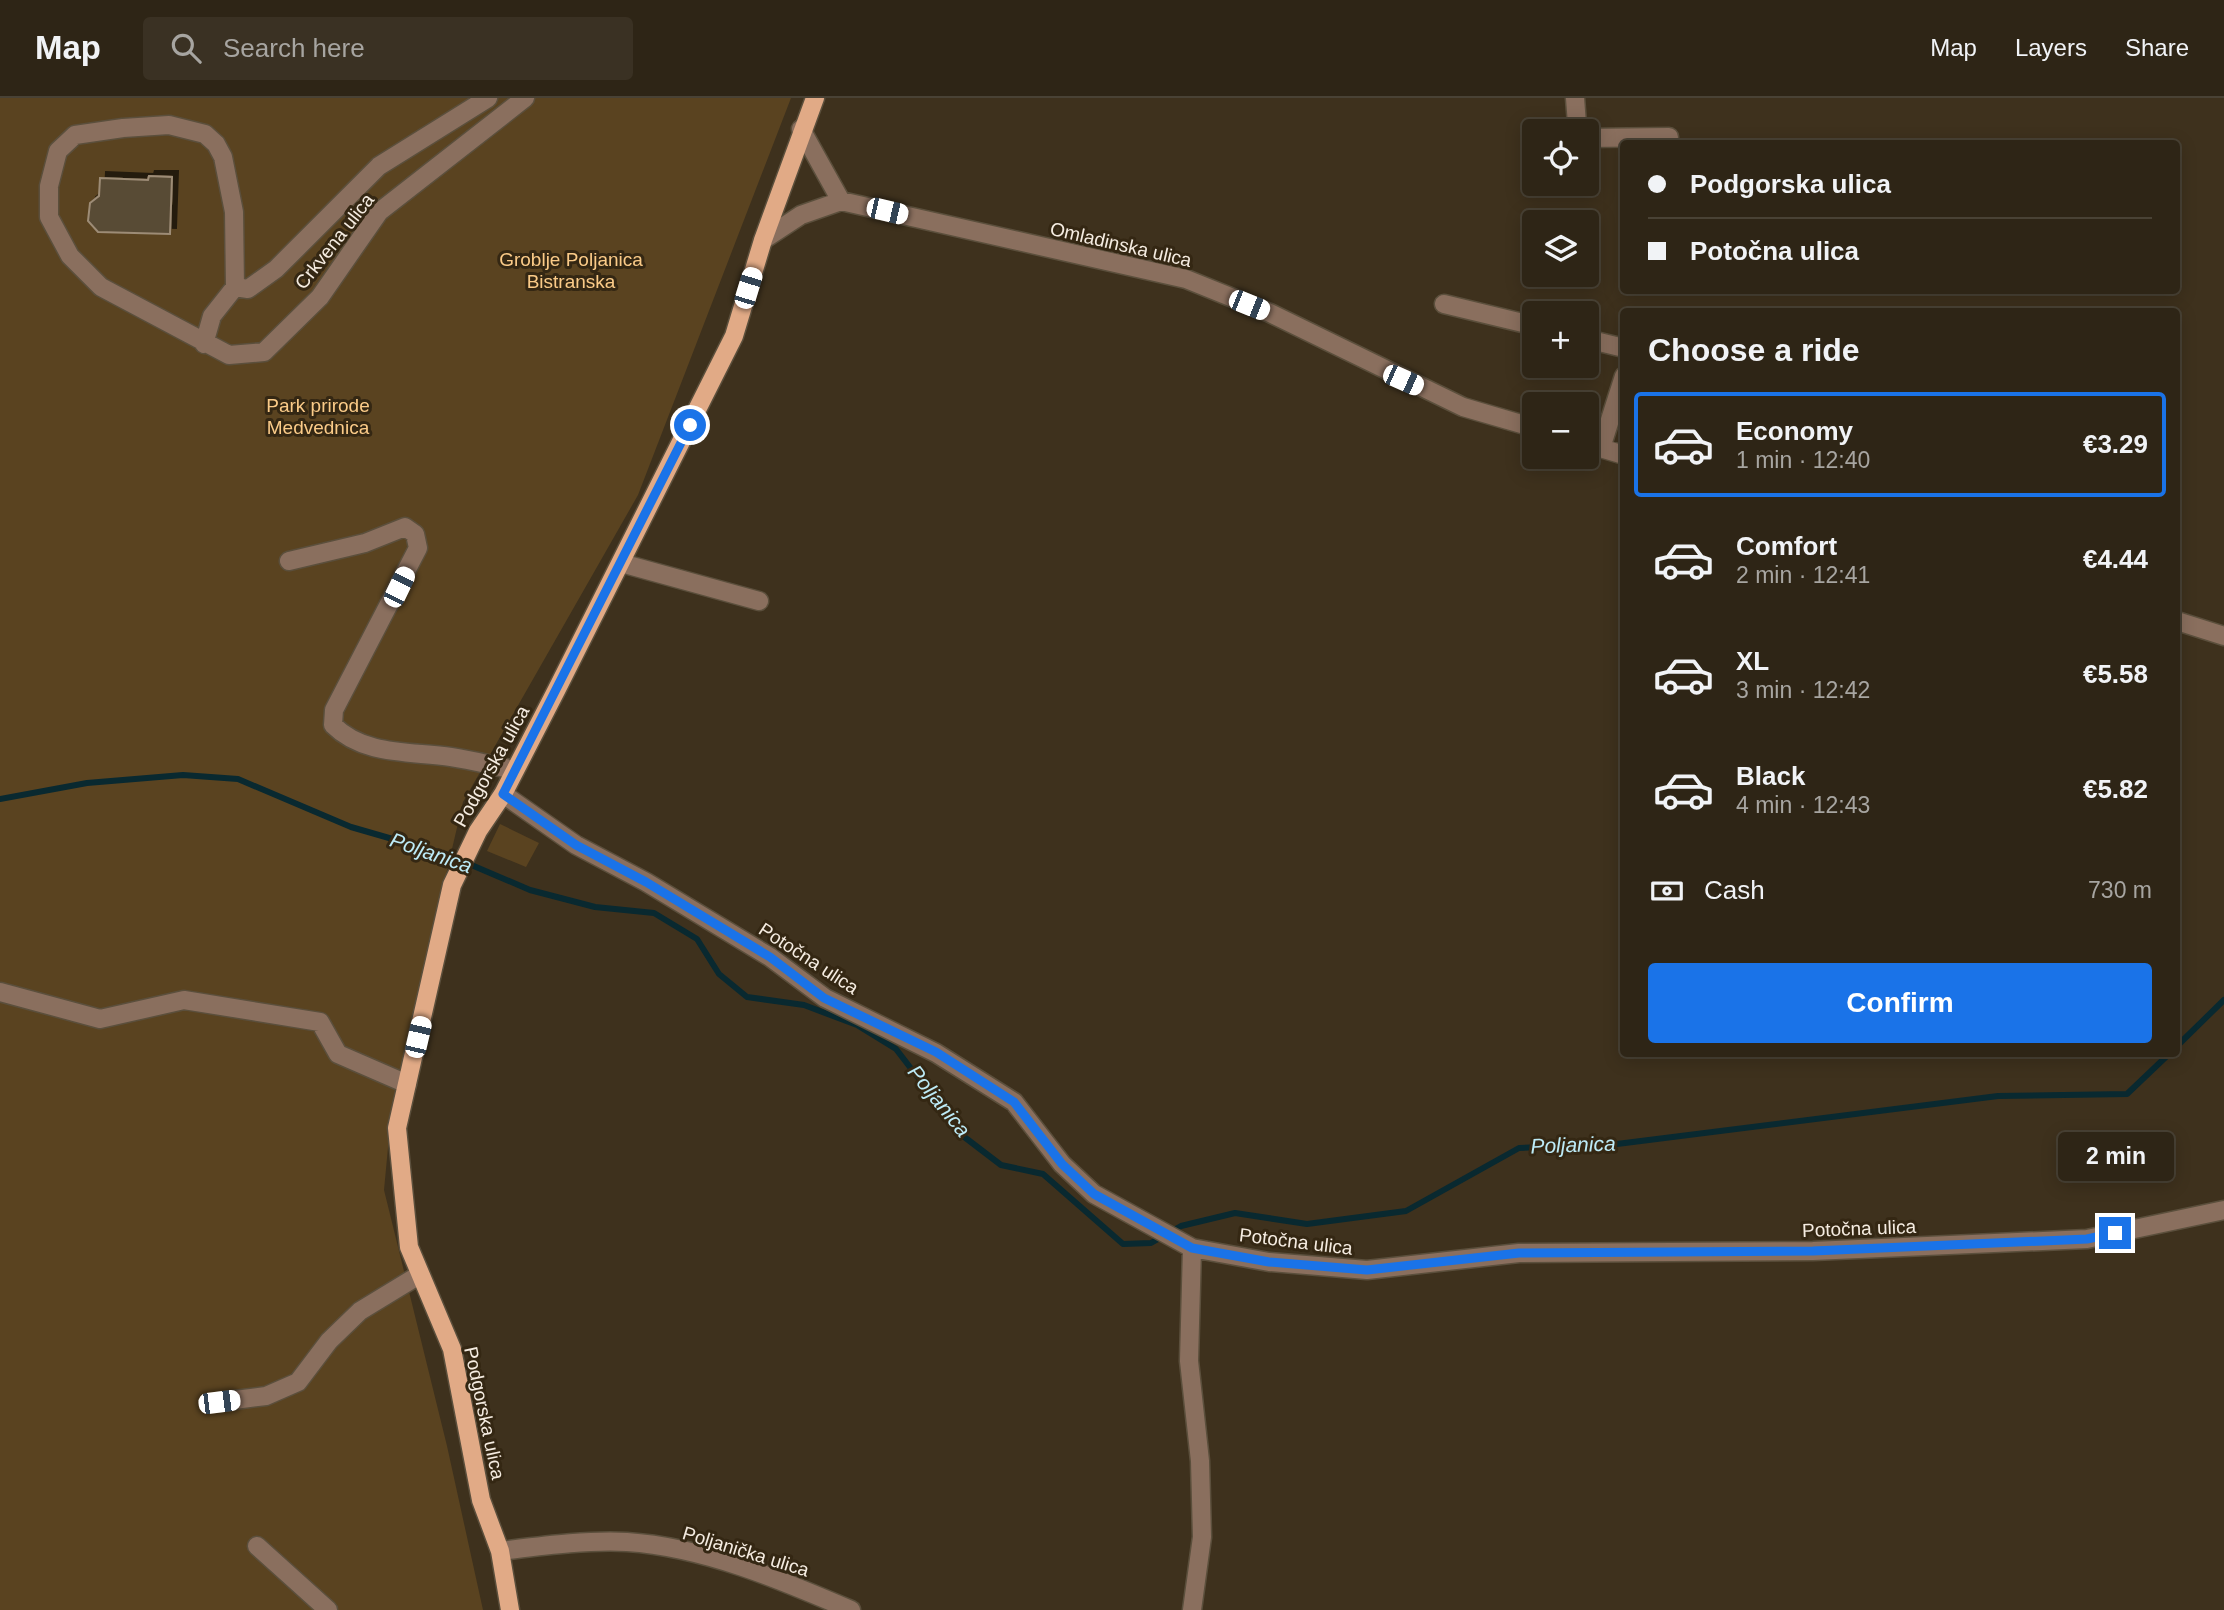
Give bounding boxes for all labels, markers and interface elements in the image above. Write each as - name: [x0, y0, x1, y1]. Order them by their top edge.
- search box: [143, 17, 633, 80]
- text: Map: [35, 29, 101, 66]
- icon: search: [167, 29, 205, 67]
- text: Search here: [223, 33, 365, 63]
- text: Map: [1930, 34, 1977, 61]
- text: Layers: [2015, 34, 2087, 61]
- text: Share: [2125, 34, 2189, 61]
- map controls: [1522, 119, 1599, 469]
- button: locate: [1522, 119, 1599, 196]
- text: Podgorska ulica: [1690, 169, 1891, 199]
- street label: Crkvena ulica: [291, 189, 378, 293]
- car: [865, 196, 910, 226]
- button: layers: [1522, 210, 1599, 287]
- street label: Omladinska ulica: [1048, 218, 1194, 271]
- text: Potočna ulica: [1690, 236, 1859, 266]
- park label: Groblje Poljanica Bistranska: [499, 249, 643, 292]
- car: [732, 265, 765, 311]
- car: [1226, 287, 1273, 323]
- button: +: [1522, 301, 1599, 378]
- text: Choose a ride: [1648, 332, 1860, 368]
- car: [1380, 362, 1427, 398]
- button: −: [1522, 392, 1599, 469]
- park label: Park prirode Medvednica: [266, 395, 370, 438]
- route start: [674, 409, 706, 441]
- icon: car: [1652, 413, 1715, 476]
- text: Economy: [1736, 416, 1853, 446]
- text: €3.29: [2083, 429, 2148, 459]
- text: 1 min · 12:40: [1736, 447, 1870, 473]
- icon: car: [1652, 528, 1715, 591]
- text: Comfort: [1736, 531, 1837, 561]
- text: €4.44: [2083, 544, 2148, 574]
- text: 2 min · 12:41: [1736, 562, 1870, 588]
- car: [381, 564, 418, 610]
- icon: car: [1652, 643, 1715, 706]
- text: XL: [1736, 646, 1769, 676]
- text: €5.58: [2083, 659, 2148, 689]
- text: 3 min · 12:42: [1736, 677, 1870, 703]
- street label: Podgorska ulica: [449, 702, 534, 830]
- icon: car: [1652, 758, 1715, 821]
- text: Black: [1736, 761, 1805, 791]
- text: €5.82: [2083, 774, 2148, 804]
- text: 4 min · 12:43: [1736, 792, 1870, 818]
- water label: Poljanica: [387, 828, 475, 877]
- icon: cash: [1648, 872, 1686, 910]
- text: Cash: [1704, 875, 1765, 905]
- text: 730 m: [2088, 877, 2152, 903]
- street label: Potočna ulica: [755, 919, 863, 999]
- button: Confirm: [1648, 963, 2152, 1043]
- car: [404, 1014, 433, 1060]
- water label: Poljanica: [904, 1060, 975, 1141]
- water label: Poljanica: [1530, 1132, 1616, 1157]
- callout: 2 min: [2057, 1132, 2173, 1180]
- text: 2 min: [2086, 1143, 2146, 1169]
- street label: Potočna ulica: [1802, 1216, 1917, 1241]
- route end: [2099, 1217, 2131, 1249]
- street label: Potočna ulica: [1238, 1224, 1354, 1259]
- street label: Podgorska ulica: [460, 1345, 509, 1482]
- car: [197, 1389, 242, 1415]
- street label: Poljanička ulica: [680, 1522, 812, 1581]

